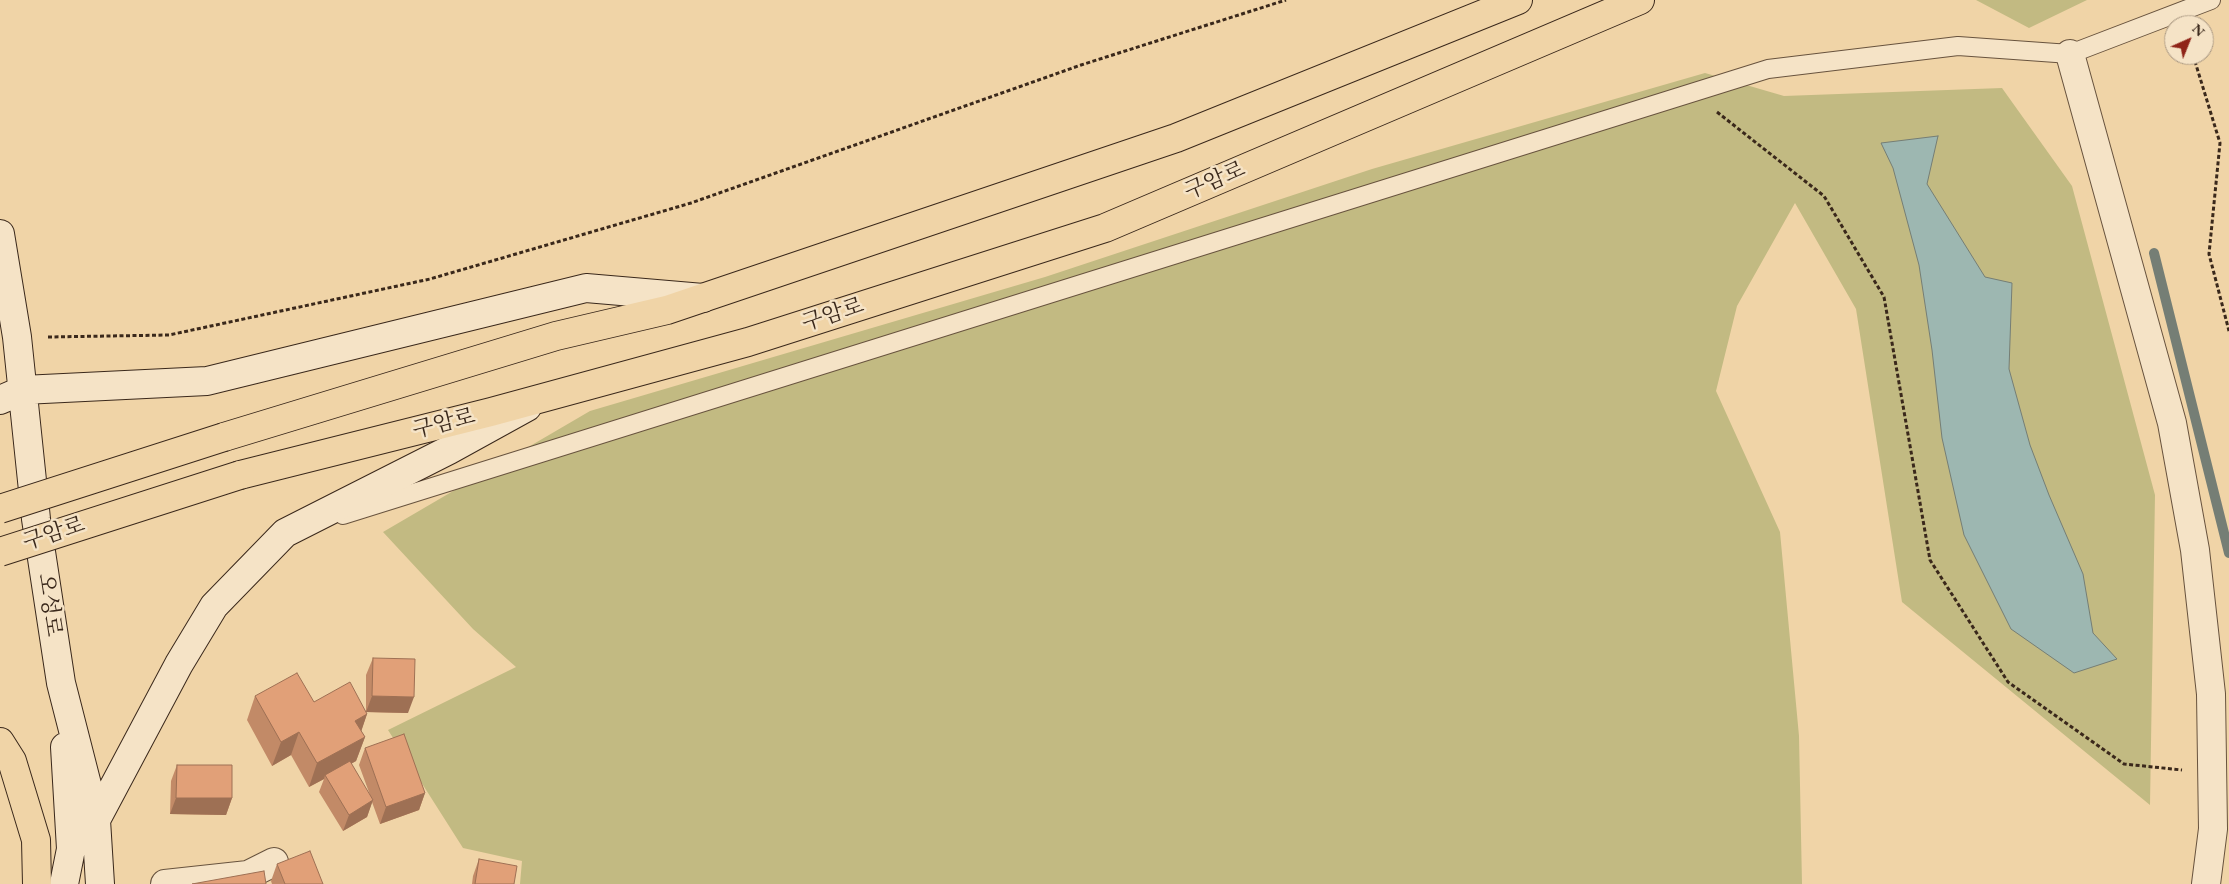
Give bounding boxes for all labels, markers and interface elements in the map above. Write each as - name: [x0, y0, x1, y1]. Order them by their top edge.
- north arrow: [2164, 15, 2214, 65]
- text: N: [2188, 20, 2209, 40]
- street label: 구암로: [1180, 156, 1250, 206]
- street label: 구암로: [799, 293, 867, 337]
- street label: 구암로: [410, 403, 478, 445]
- street label: 구암로: [20, 512, 88, 556]
- street label: 오성로: [31, 572, 67, 638]

